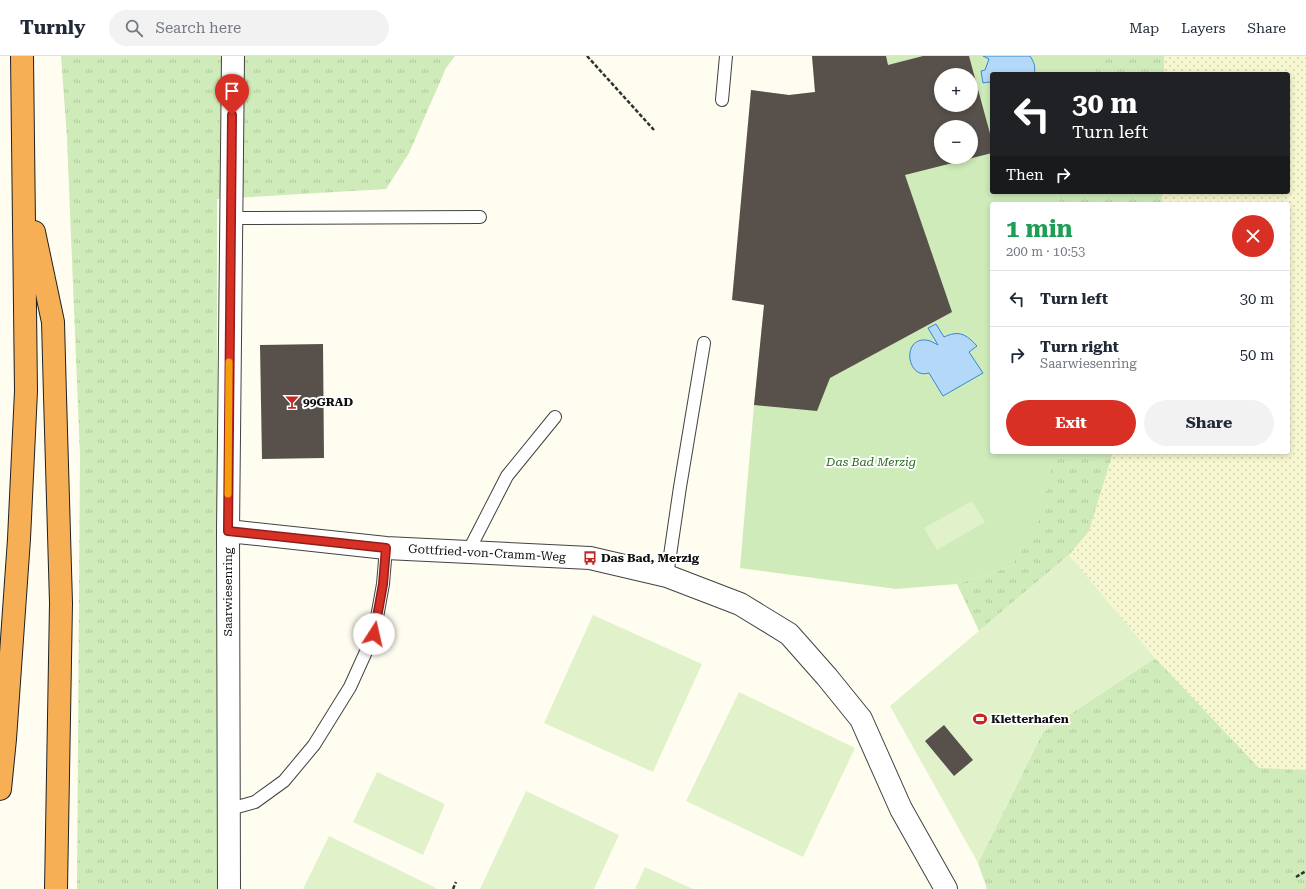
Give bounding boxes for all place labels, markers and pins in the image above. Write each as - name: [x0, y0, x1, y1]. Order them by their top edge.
- pin: [215, 74, 249, 115]
- bar icon: 99GRAD: [284, 394, 300, 410]
- place label: 99GRAD: [303, 395, 353, 409]
- bus stop icon: Das Bad, Merzig: [582, 550, 598, 566]
- place label: Das Bad, Merzig: [601, 551, 700, 565]
- sports icon: Kletterhafen: [972, 711, 988, 727]
- place label: Kletterhafen: [991, 712, 1069, 726]

